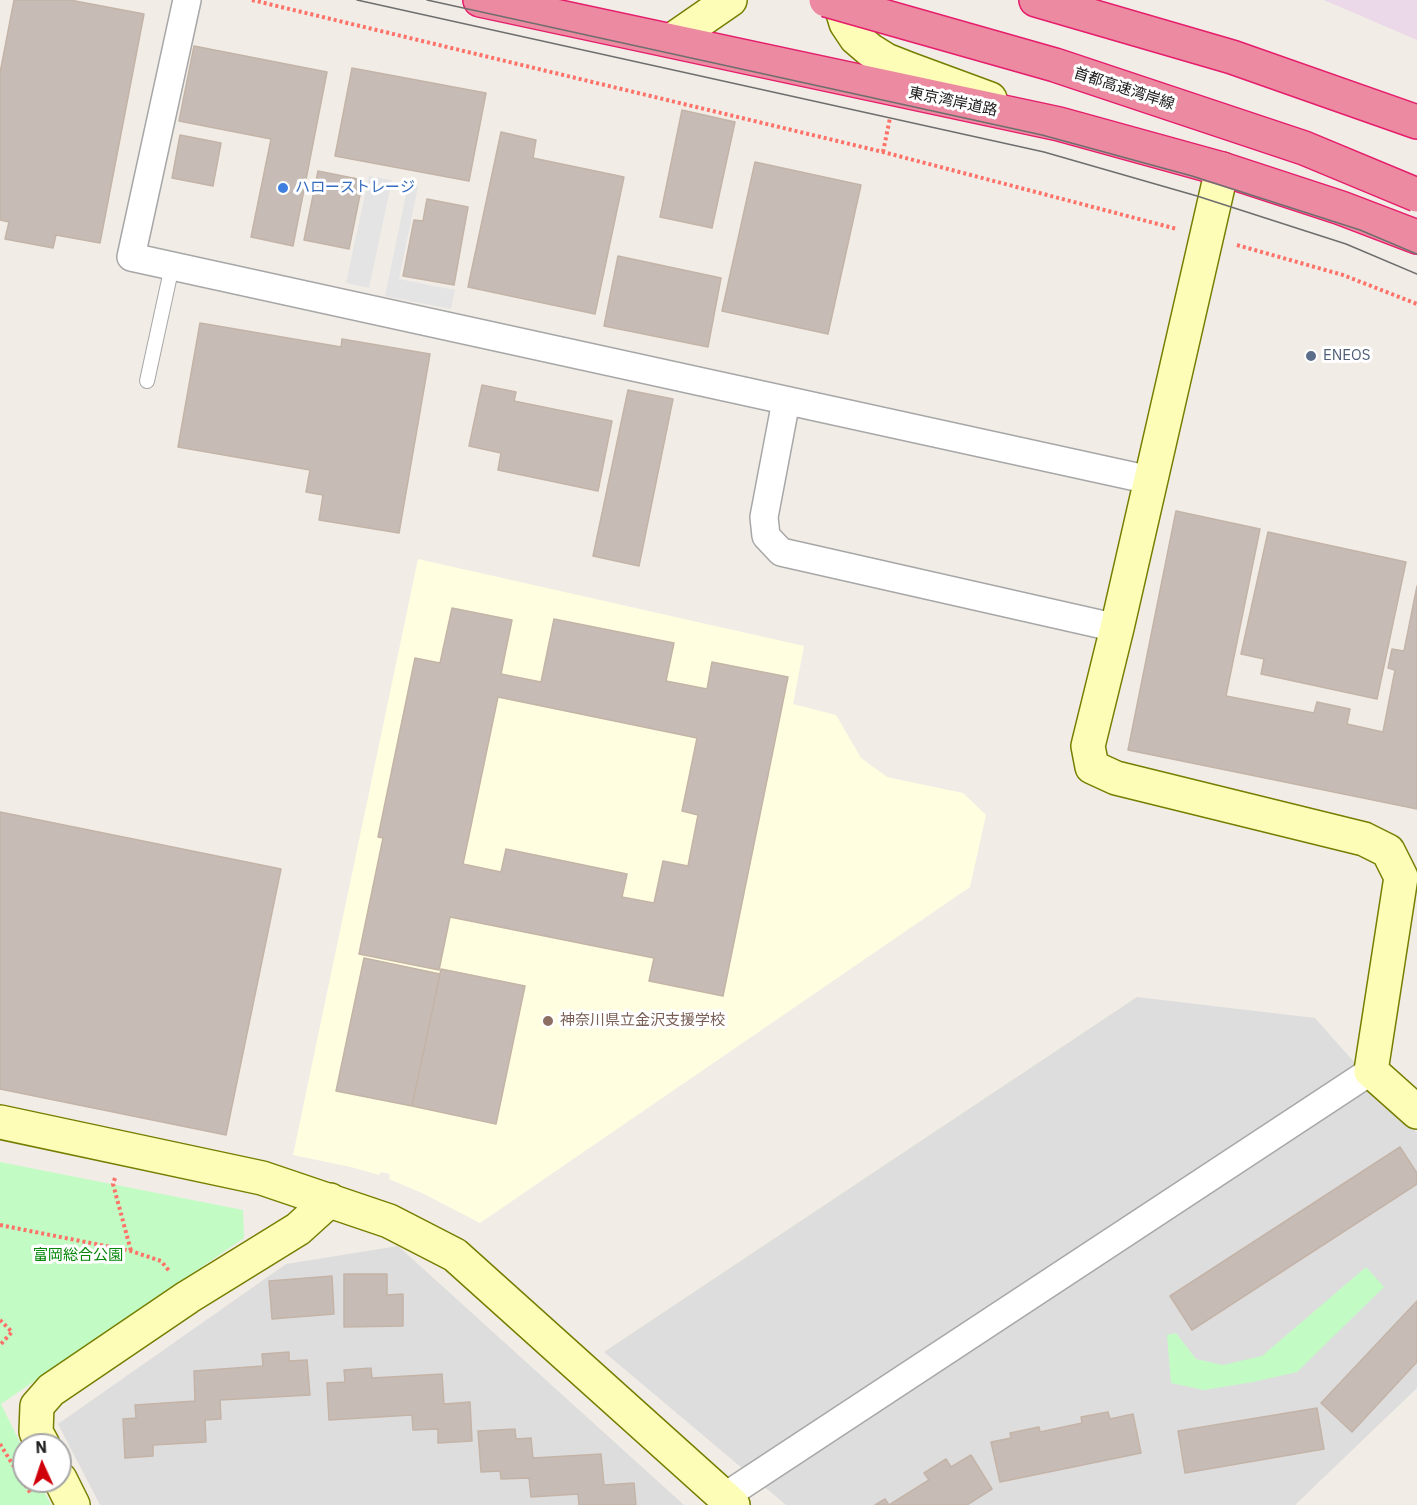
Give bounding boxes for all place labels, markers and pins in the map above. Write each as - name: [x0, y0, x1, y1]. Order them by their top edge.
- place label: ハローストレージ: [295, 179, 415, 197]
- marker: ハローストレージ: [276, 181, 290, 195]
- place label: ENEOS: [1323, 347, 1370, 365]
- marker: ENEOS: [1304, 349, 1318, 363]
- place label: 神奈川県立金沢支援学校: [560, 1012, 725, 1030]
- marker: 神奈川県立金沢支援学校: [541, 1014, 555, 1028]

